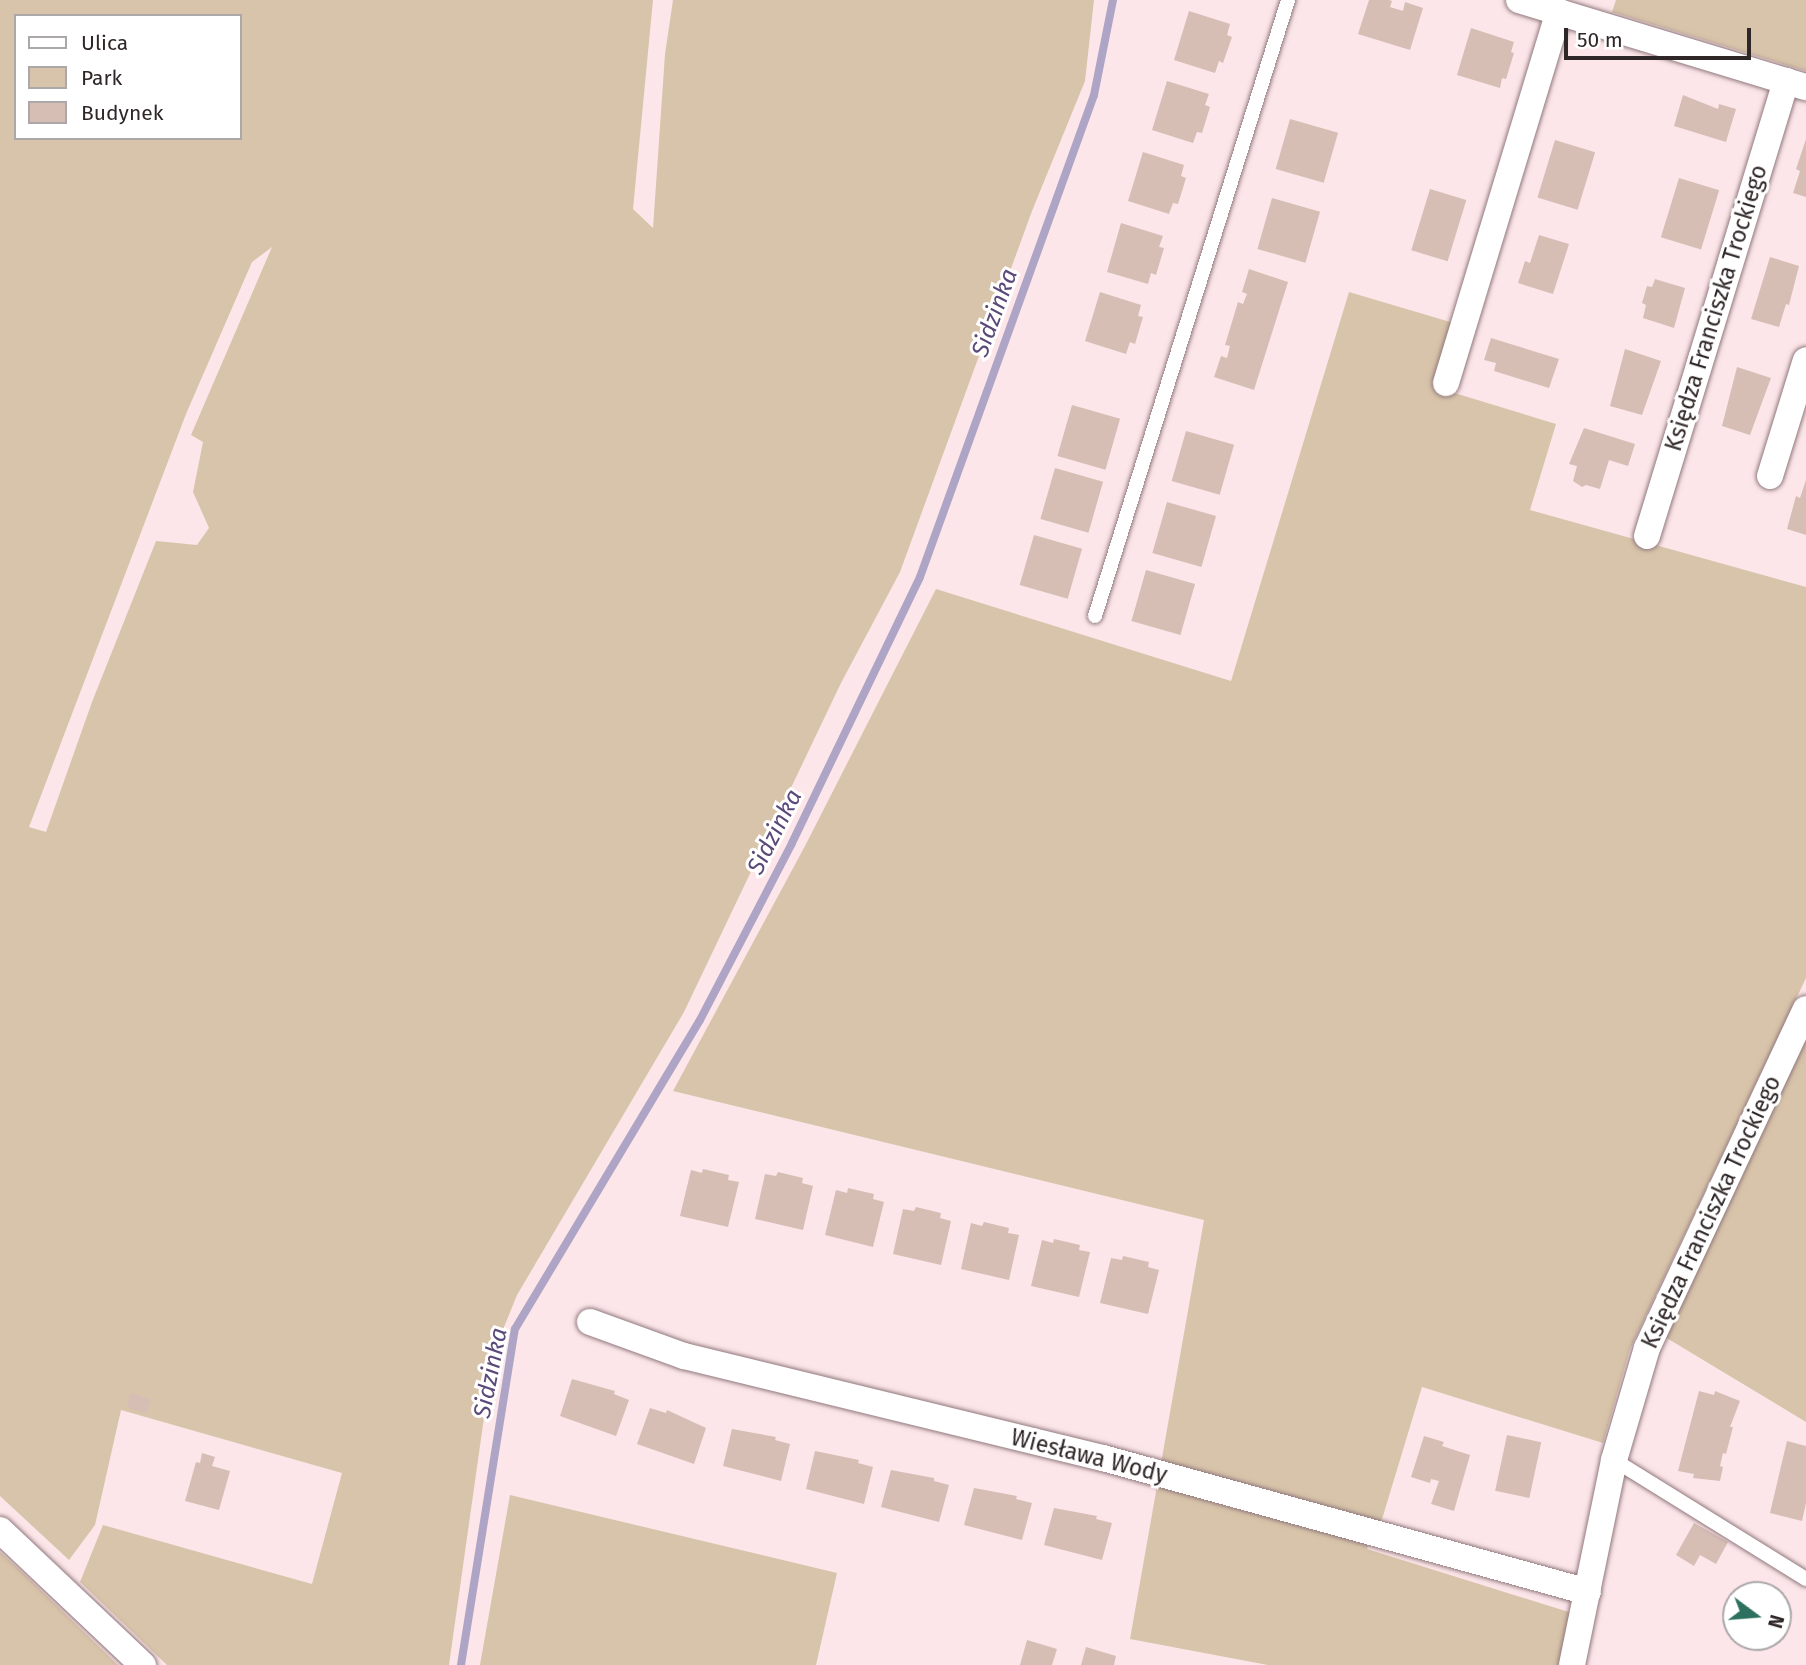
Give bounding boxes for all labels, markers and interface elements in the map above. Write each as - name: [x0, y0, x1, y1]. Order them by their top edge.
- legend: [14, 14, 242, 140]
- scale bar: [1568, 14, 1755, 58]
- text: 50 m: [1577, 27, 1623, 53]
- text: Ulica: [81, 30, 128, 56]
- text: Park: [81, 65, 122, 91]
- text: Budynek: [81, 100, 163, 126]
- street label: Księdza Franciszka Trockiego: [1659, 162, 1773, 454]
- water label: Sidzinka: [966, 265, 1024, 361]
- water label: Sidzinka: [741, 785, 809, 879]
- street label: Księdza Franciszka Trockiego: [1636, 1071, 1786, 1353]
- water label: Sidzinka: [468, 1325, 514, 1421]
- street label: Wiesława Wody: [1008, 1423, 1170, 1489]
- north arrow: [1722, 1581, 1792, 1651]
- text: N: [1763, 1612, 1789, 1631]

